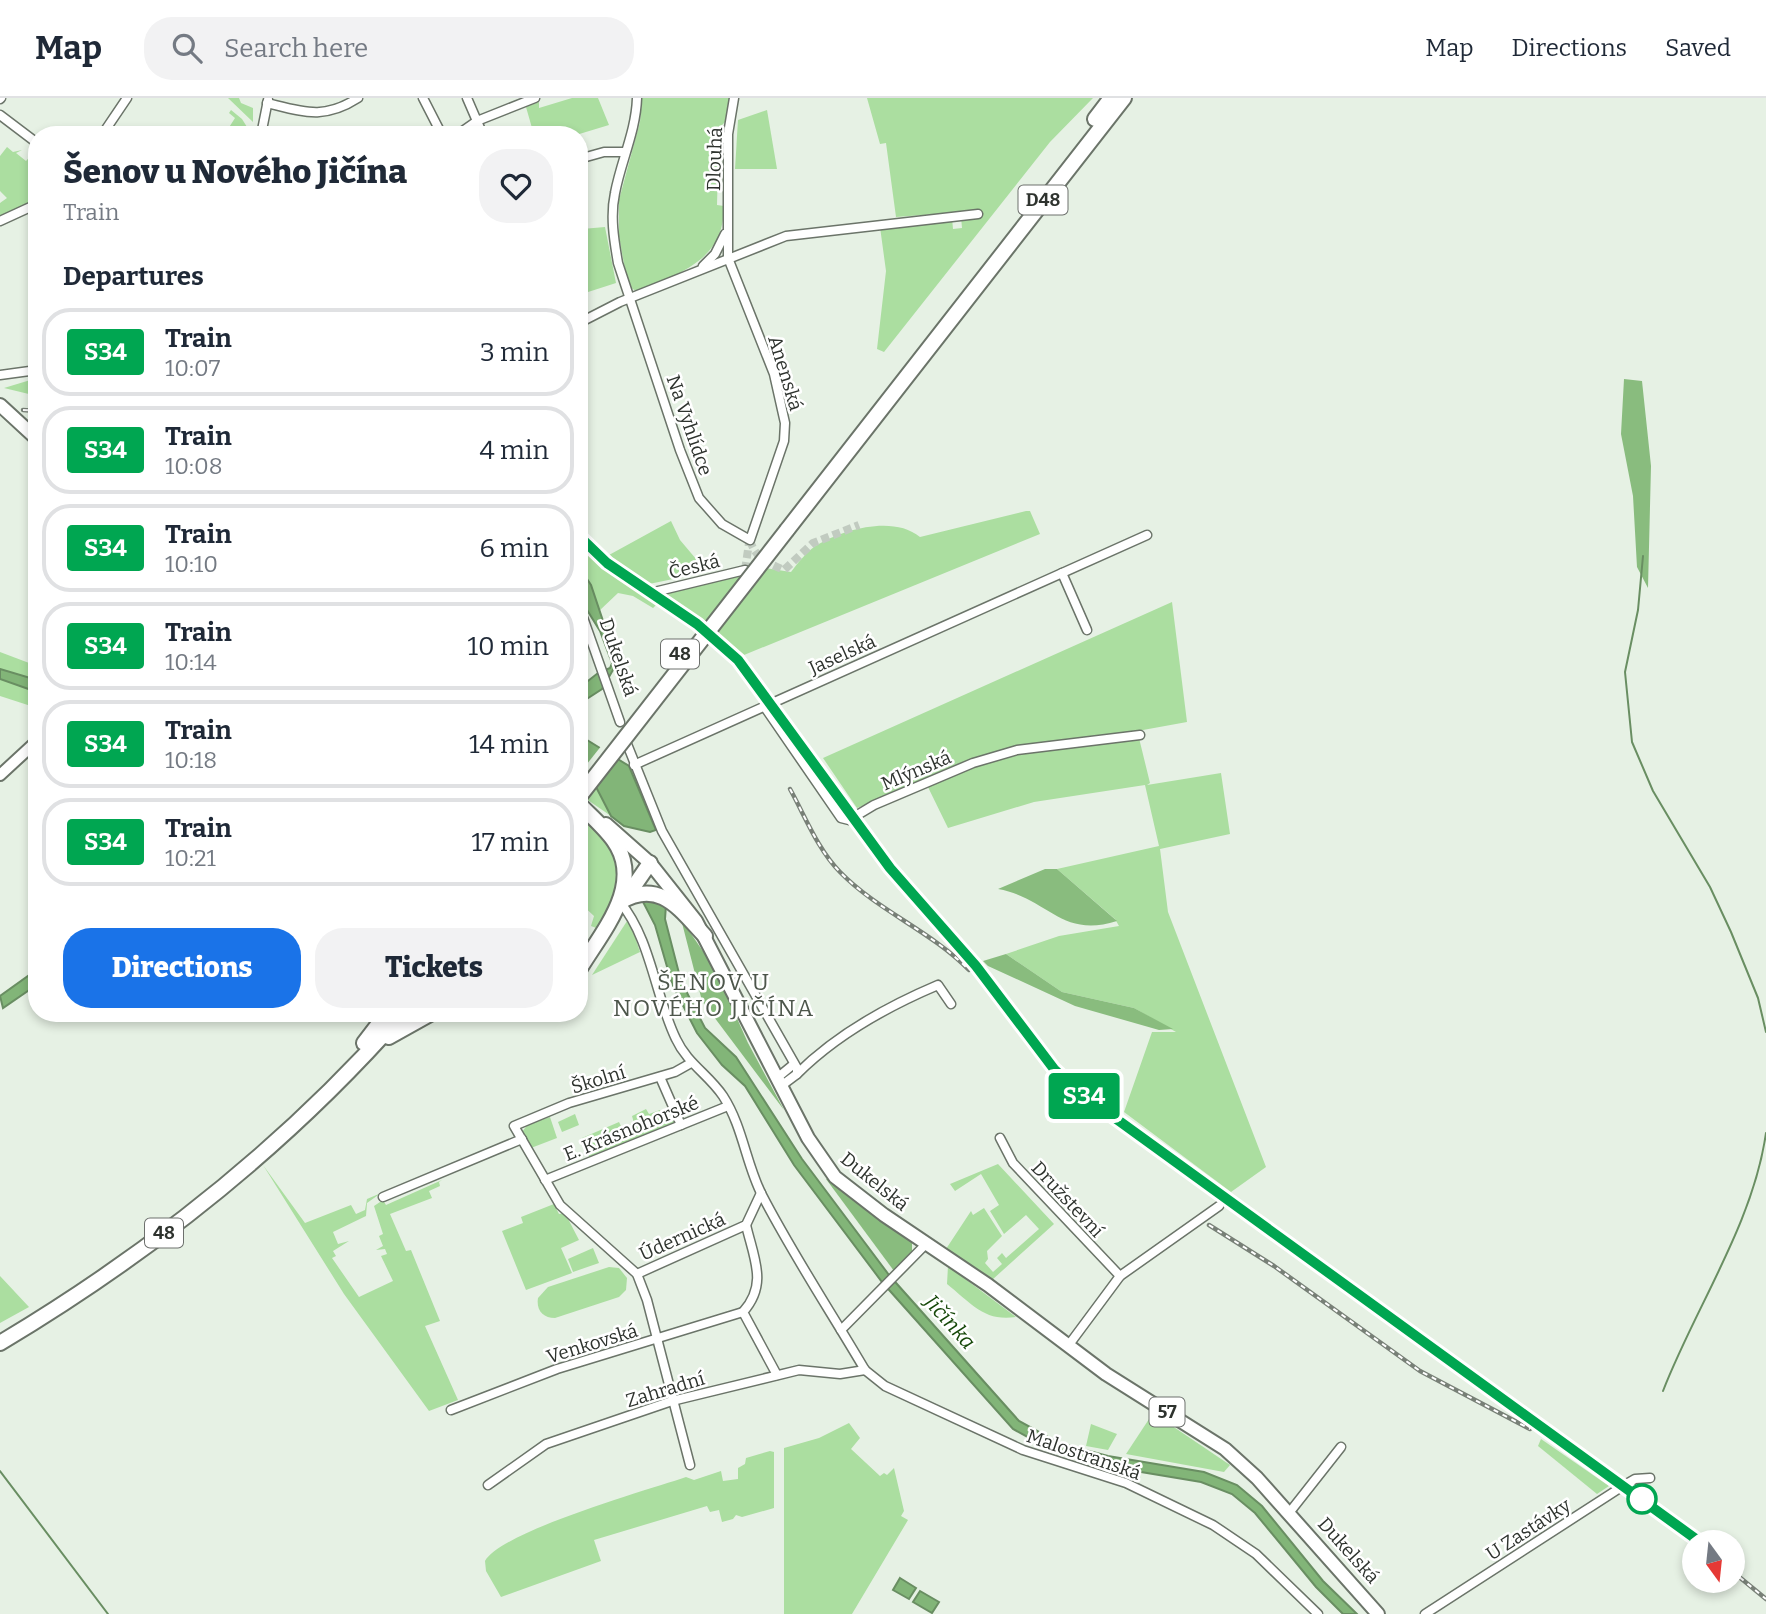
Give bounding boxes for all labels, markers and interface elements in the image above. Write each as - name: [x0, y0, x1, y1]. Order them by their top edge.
- search box: [144, 17, 634, 80]
- text: Map: [35, 28, 102, 68]
- icon: search: [168, 29, 206, 67]
- text: Search here: [224, 33, 368, 64]
- text: Map: [1425, 34, 1474, 62]
- text: Directions: [1512, 34, 1627, 62]
- text: Saved: [1665, 34, 1731, 62]
- street label: Dlouhá: [702, 126, 727, 191]
- button: heart: [479, 149, 553, 223]
- text: Šenov u Nového Jičína: [63, 152, 407, 192]
- road number: D48: [1018, 186, 1068, 214]
- text: Train: [63, 198, 119, 226]
- text: Departures: [63, 261, 204, 292]
- text: Train: [165, 323, 232, 354]
- street label: Anenská: [763, 333, 808, 414]
- text: 3 min: [480, 337, 549, 368]
- text: S34: [84, 338, 127, 366]
- text: 10:07: [165, 354, 220, 382]
- street label: Na Vyhlídce: [662, 372, 717, 478]
- text: Train: [165, 421, 232, 452]
- text: 4 min: [480, 435, 549, 466]
- text: S34: [84, 436, 127, 464]
- text: 10:08: [165, 452, 223, 480]
- text: Train: [165, 519, 232, 550]
- text: 6 min: [480, 533, 549, 564]
- text: S34: [84, 534, 127, 562]
- street label: Česká: [666, 549, 723, 584]
- text: 10:10: [165, 550, 218, 578]
- street label: Dukelská: [594, 615, 643, 700]
- text: Train: [165, 617, 232, 648]
- street label: Jaselská: [804, 629, 880, 680]
- text: 10 min: [468, 631, 549, 662]
- text: S34: [84, 632, 127, 660]
- road number: 48: [661, 640, 699, 668]
- text: 10:14: [165, 648, 217, 676]
- text: Train: [165, 715, 232, 746]
- text: 14 min: [469, 729, 549, 760]
- text: S34: [84, 730, 127, 758]
- street label: Mlýnská: [878, 745, 955, 795]
- text: 10:18: [165, 746, 217, 774]
- text: Train: [165, 813, 232, 844]
- text: 17 min: [471, 827, 549, 858]
- text: S34: [84, 828, 127, 856]
- text: 10:21: [165, 844, 216, 872]
- button: Directions: [63, 928, 301, 1008]
- button: Tickets: [315, 928, 553, 1008]
- district label: ŠENOV U NOVÉHO JIČÍNA: [613, 968, 815, 1022]
- street label: Školní: [568, 1060, 628, 1099]
- line badge: S34: [1044, 1073, 1124, 1119]
- text: S34: [1063, 1082, 1105, 1110]
- street label: E. Krásnohorské: [560, 1091, 702, 1166]
- street label: Dukelská: [836, 1147, 914, 1216]
- street label: Družstevní: [1027, 1157, 1109, 1242]
- street label: Údernická: [636, 1207, 729, 1266]
- road number: 48: [145, 1218, 183, 1248]
- water label: Jičínka: [917, 1288, 981, 1355]
- street label: Venkovská: [544, 1319, 641, 1368]
- street label: Zahradní: [623, 1367, 708, 1412]
- road number: 57: [1150, 1398, 1184, 1427]
- street label: Malostranská: [1024, 1424, 1145, 1485]
- unlabelled marker: [1627, 1484, 1657, 1514]
- street label: U Zastávky: [1482, 1493, 1576, 1565]
- street label: Dukelská: [1313, 1513, 1385, 1589]
- north arrow: [1682, 1530, 1745, 1592]
- map controls: [1682, 1530, 1745, 1593]

